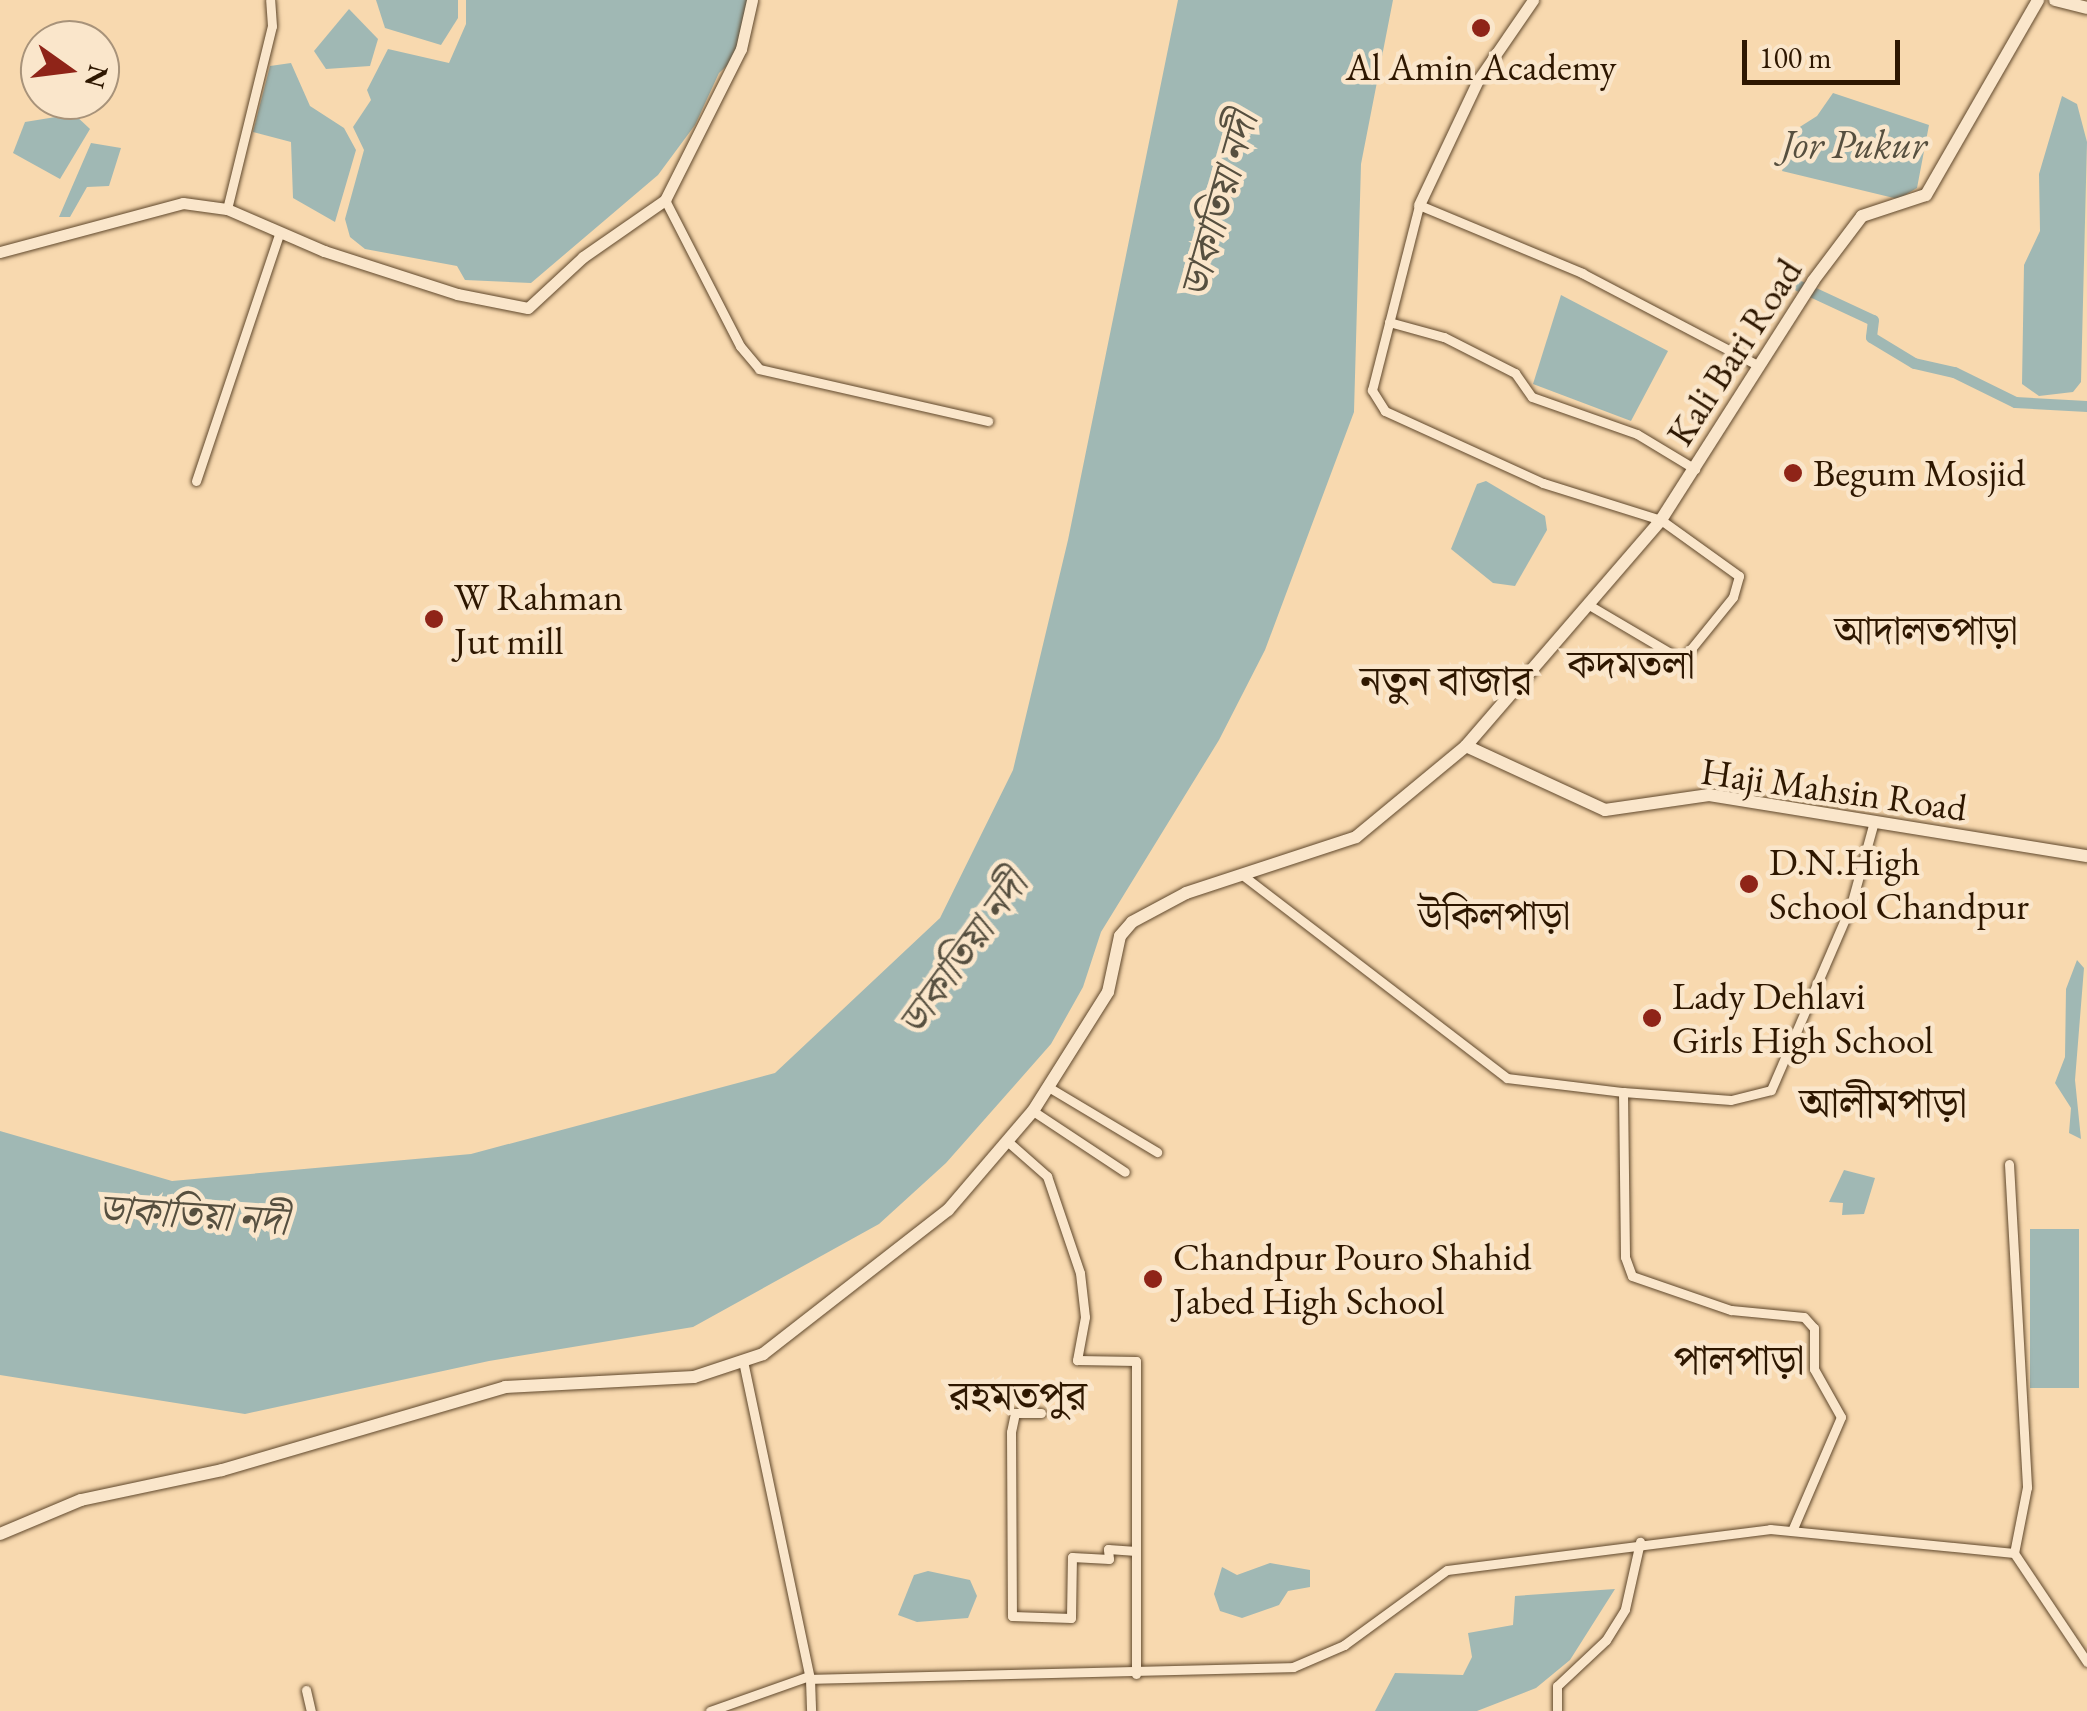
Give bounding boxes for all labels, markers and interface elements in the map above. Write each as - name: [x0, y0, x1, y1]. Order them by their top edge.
- marker: Al Amin Academy: [1470, 17, 1492, 39]
- north arrow: [20, 20, 120, 120]
- scale bar: [1747, 20, 1904, 82]
- text: 100 m: [1759, 38, 1832, 77]
- place label: Al Amin Academy: [1346, 44, 1616, 90]
- text: N: [77, 61, 117, 92]
- water label: ডাকাতিয়া নদী: [1169, 107, 1267, 303]
- water label: Jor Pukur: [1781, 120, 1927, 168]
- street label: Kali Bari Road: [1657, 250, 1811, 454]
- place label: Begum Mosjid: [1813, 450, 2026, 496]
- marker: Begum Mosjid: [1782, 462, 1804, 484]
- place label: W Rahman Jut mill: [454, 574, 623, 664]
- district label: আদালতপাড়া: [1834, 606, 2018, 654]
- marker: W Rahman Jut mill: [423, 608, 445, 630]
- district label: কদমতলা: [1567, 640, 1695, 688]
- district label: নতুন বাজার: [1360, 656, 1532, 706]
- street label: Haji Mahsin Road: [1698, 748, 1970, 830]
- place label: D.N.High School Chandpur: [1769, 839, 2029, 928]
- water label: ডাকাতিয়া নদী: [887, 862, 1037, 1044]
- marker: D.N.High School Chandpur: [1738, 873, 1760, 895]
- district label: উকিলপাড়া: [1418, 891, 1570, 939]
- place label: Lady Dehlavi Girls High School: [1672, 973, 1933, 1062]
- marker: Lady Dehlavi Girls High School: [1641, 1007, 1663, 1029]
- district label: আলীমপাড়া: [1799, 1078, 1967, 1128]
- water label: ডাকাতিয়া নদী: [97, 1183, 289, 1245]
- place label: Chandpur Pouro Shahid Jabed High School: [1173, 1234, 1532, 1324]
- marker: Chandpur Pouro Shahid Jabed High School: [1142, 1268, 1164, 1290]
- district label: পালপাড়া: [1674, 1335, 1804, 1385]
- district label: রহমতপুর: [949, 1371, 1087, 1421]

